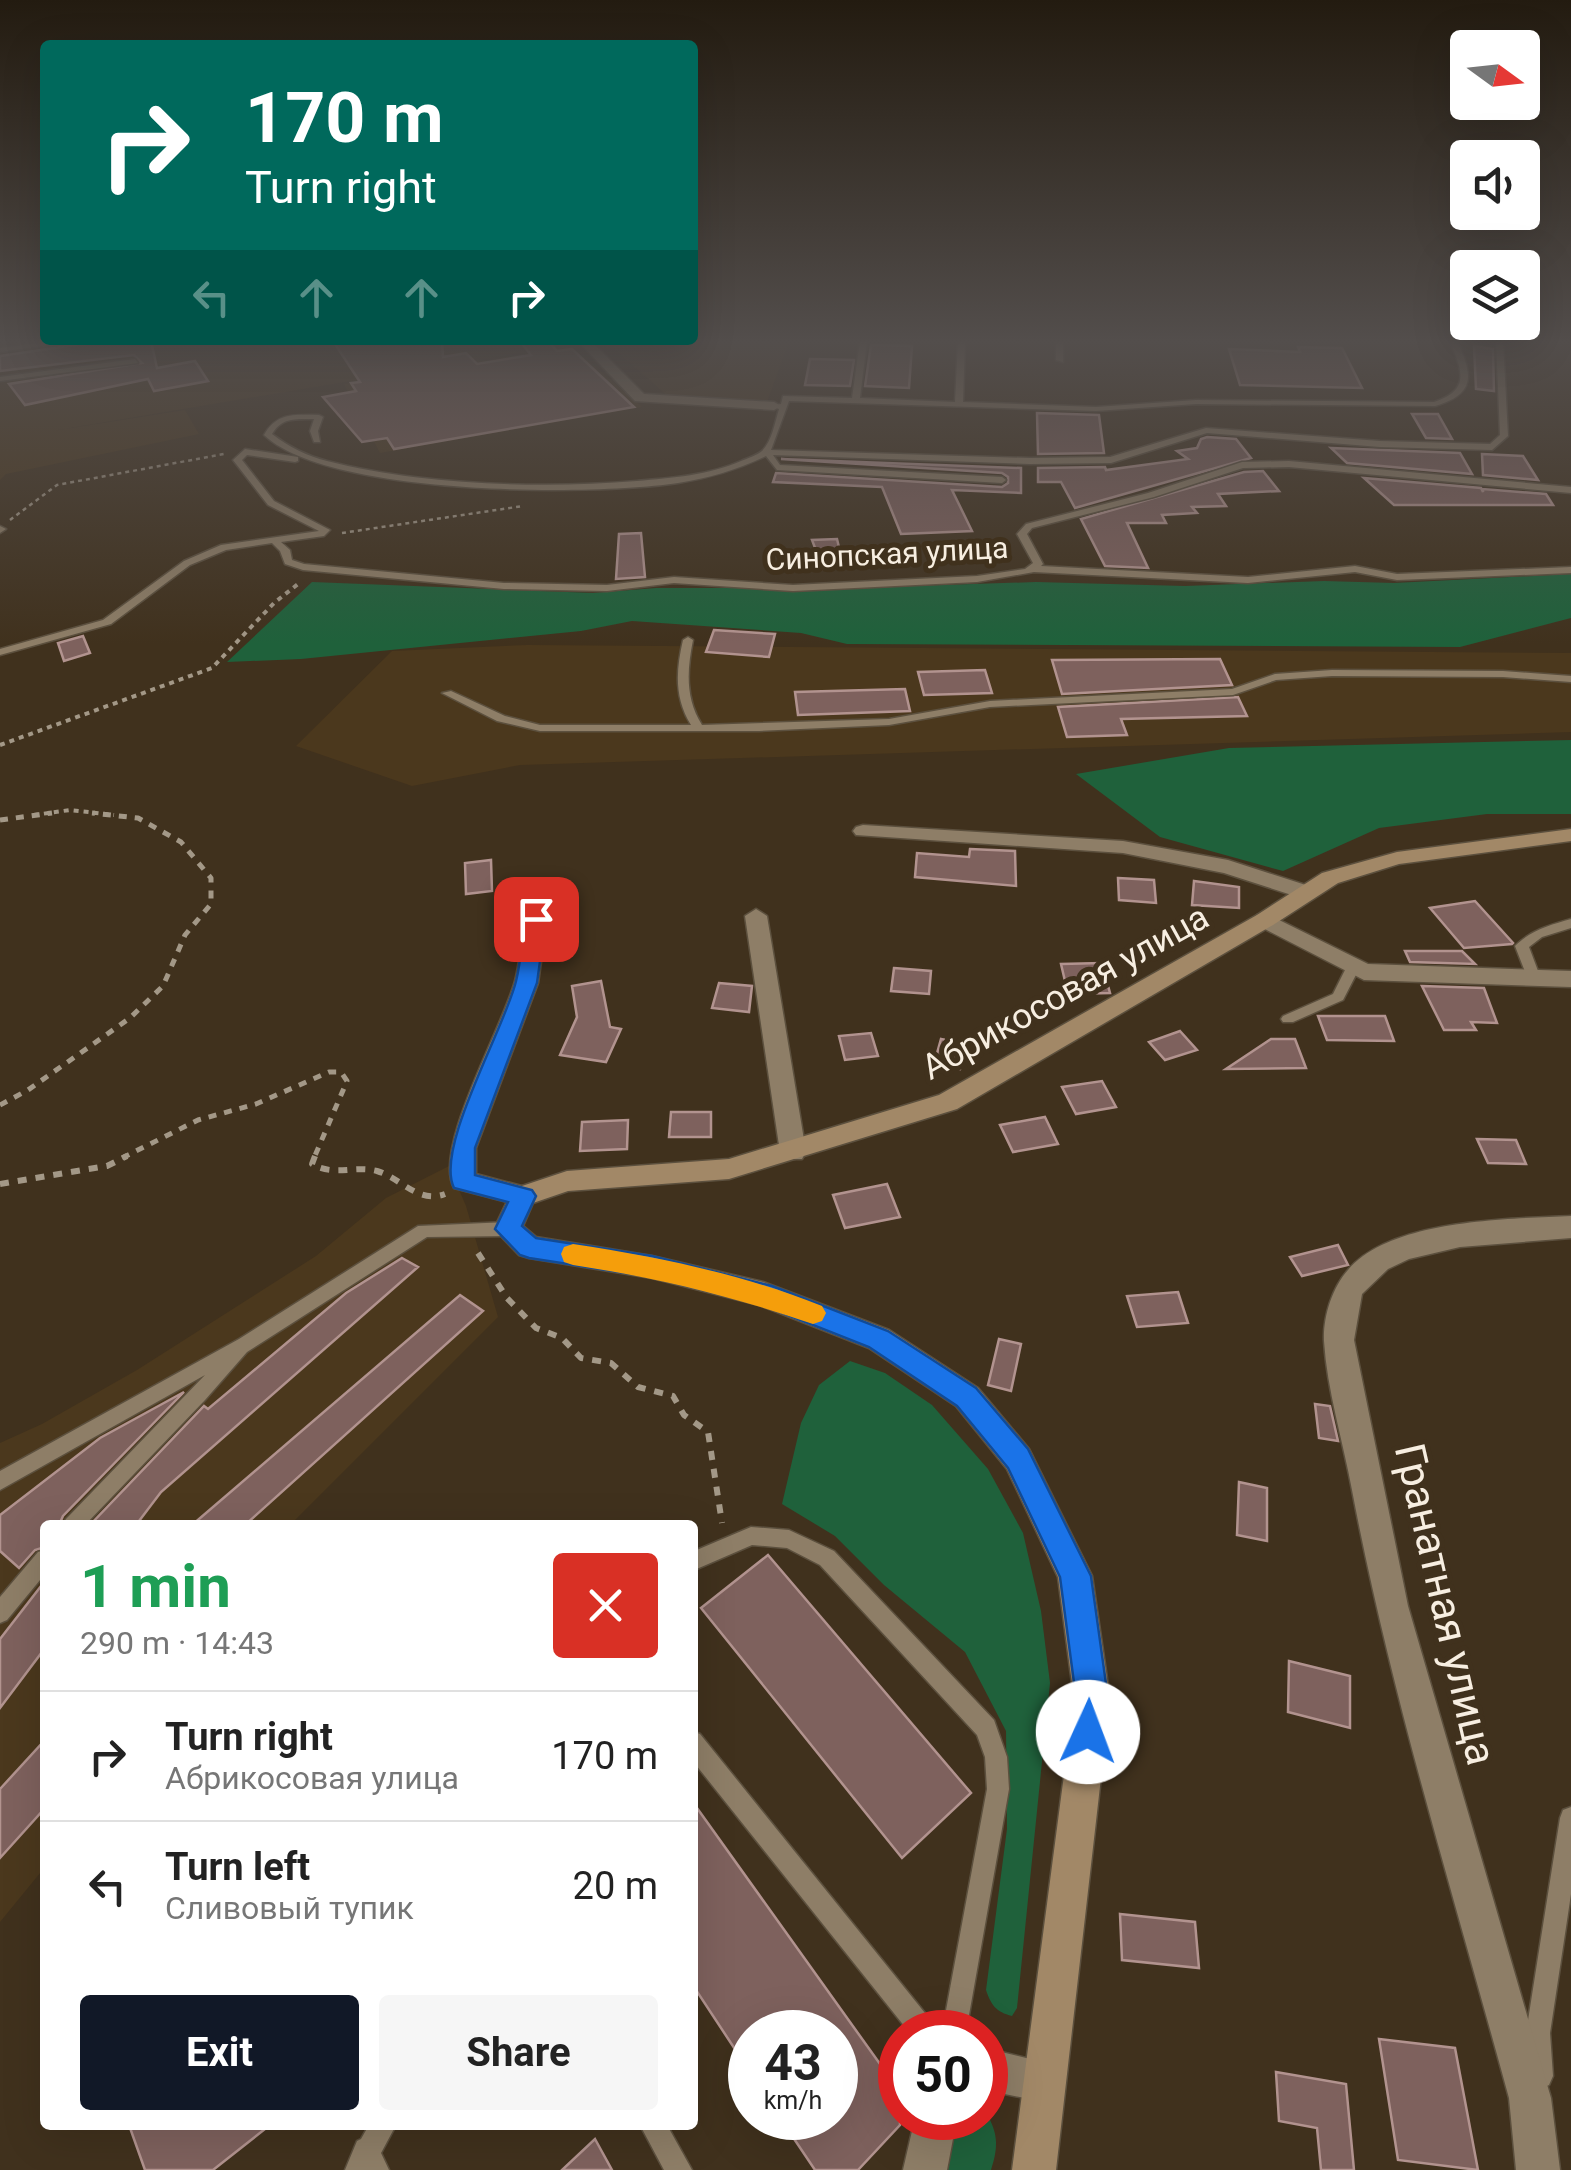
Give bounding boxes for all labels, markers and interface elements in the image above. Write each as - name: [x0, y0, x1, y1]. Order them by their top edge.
- north arrow: [1450, 30, 1540, 120]
- map controls: [1450, 30, 1540, 340]
- text: 170 m: [245, 77, 444, 159]
- icon: right: [80, 80, 210, 210]
- button: sound: [1450, 140, 1540, 230]
- text: Turn right: [245, 161, 437, 214]
- button: layers: [1450, 250, 1540, 340]
- icon: left: [184, 270, 239, 325]
- icon: ahead: [289, 270, 344, 325]
- icon: ahead: [394, 270, 449, 325]
- icon: right: [499, 270, 554, 325]
- street label: Синопская улица: [765, 530, 1009, 577]
- pin: [494, 877, 579, 962]
- icon: arrive: [509, 892, 564, 947]
- street label: Абрикосовая улица: [915, 897, 1216, 1088]
- street label: Гранатная улица: [1385, 1439, 1506, 1770]
- text: 1 min: [80, 1551, 231, 1622]
- button: close: [553, 1553, 658, 1658]
- text: 290 m · 14:43: [80, 1624, 274, 1662]
- position arrow: [1036, 1680, 1140, 1784]
- text: Turn right: [165, 1715, 333, 1759]
- icon: right: [80, 1729, 135, 1784]
- text: 170 m: [551, 1734, 658, 1778]
- text: Абрикосовая улица: [165, 1759, 459, 1797]
- text: Turn left: [165, 1845, 310, 1889]
- icon: left: [80, 1859, 135, 1914]
- text: 20 m: [573, 1864, 658, 1908]
- text: Сливовый тупик: [165, 1889, 414, 1927]
- button: Exit: [80, 1995, 359, 2110]
- button: Share: [379, 1995, 658, 2110]
- speed limit sign: 50: [878, 2010, 1008, 2140]
- text: 43: [764, 2034, 822, 2092]
- text: km/h: [764, 2086, 822, 2115]

